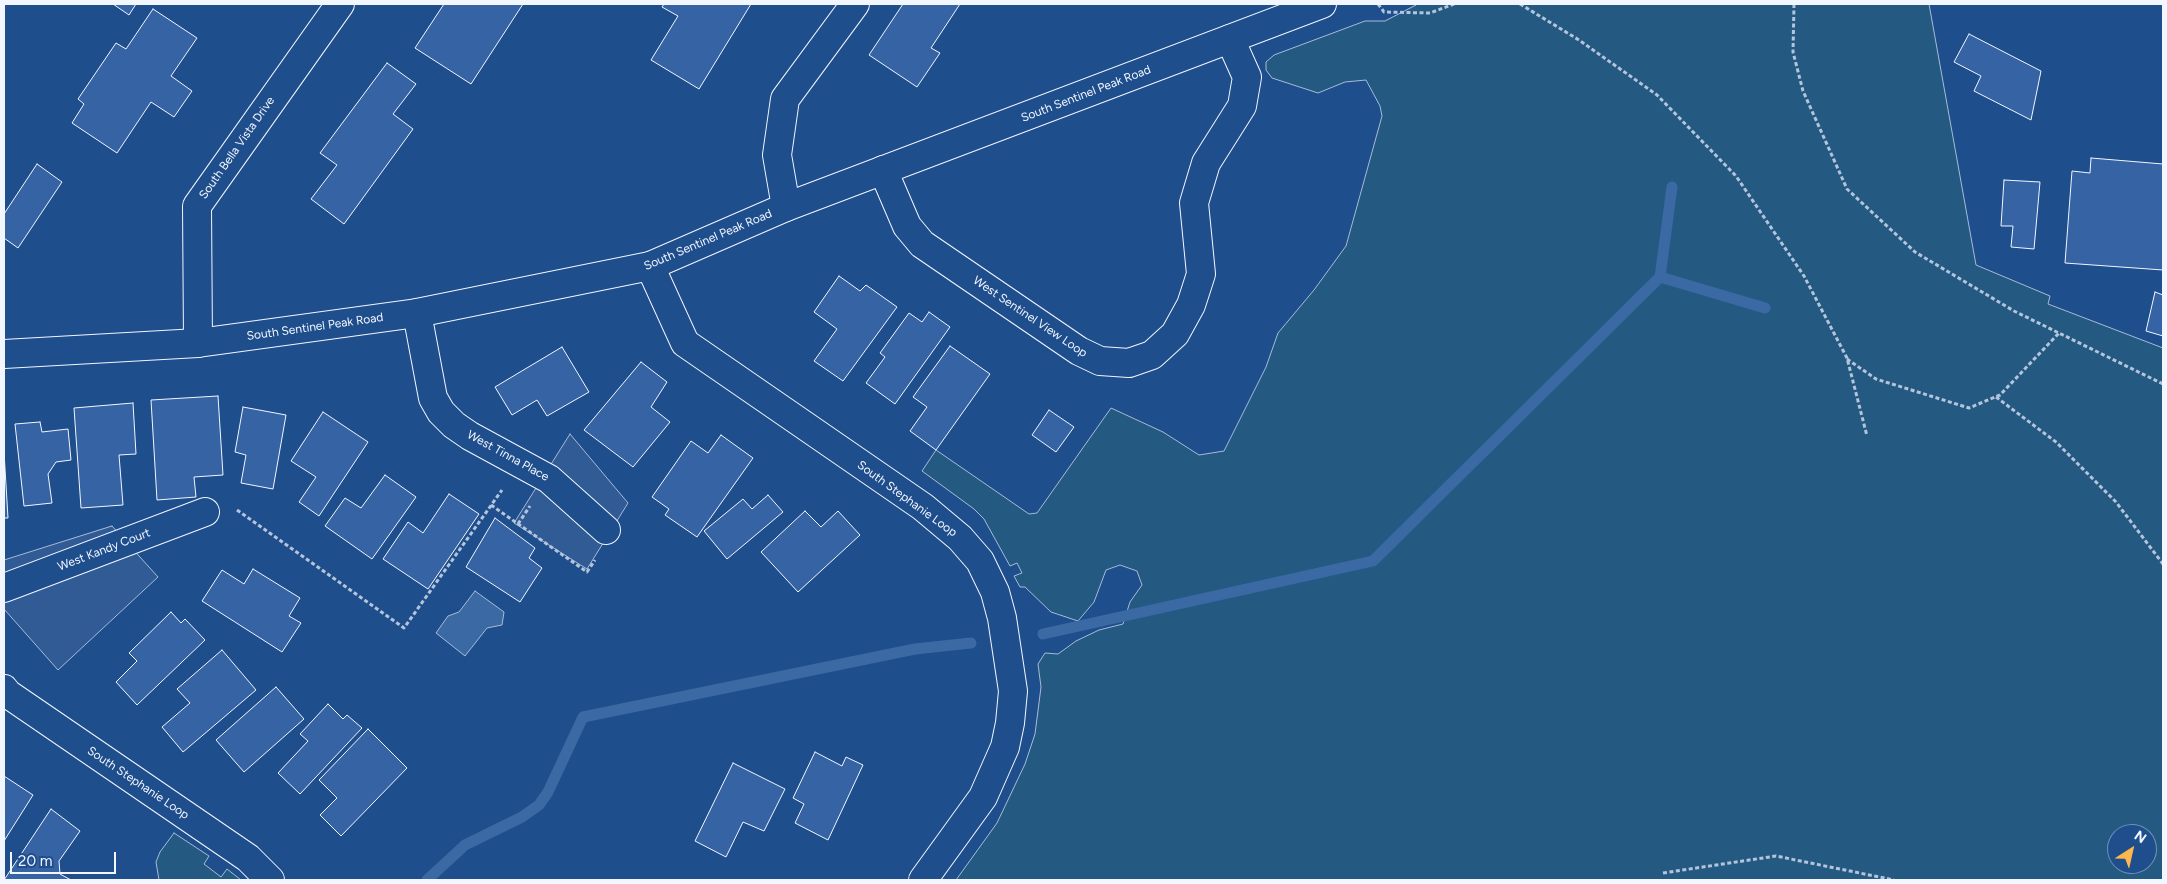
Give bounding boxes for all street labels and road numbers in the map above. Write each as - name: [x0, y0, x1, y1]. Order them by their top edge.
- street label: South Sentinel Peak Road: [1019, 63, 1153, 125]
- street label: South Bella Vista Drive: [196, 94, 278, 202]
- street label: South Sentinel Peak Road: [642, 206, 774, 274]
- street label: West Sentinel View Loop: [970, 273, 1090, 361]
- street label: South Sentinel Peak Road: [246, 310, 384, 344]
- street label: West Tinna Place: [465, 428, 551, 484]
- street label: South Stephanie Loop: [854, 458, 960, 540]
- street label: West Kandy Court: [56, 526, 152, 574]
- street label: South Stephanie Loop: [84, 744, 192, 822]

